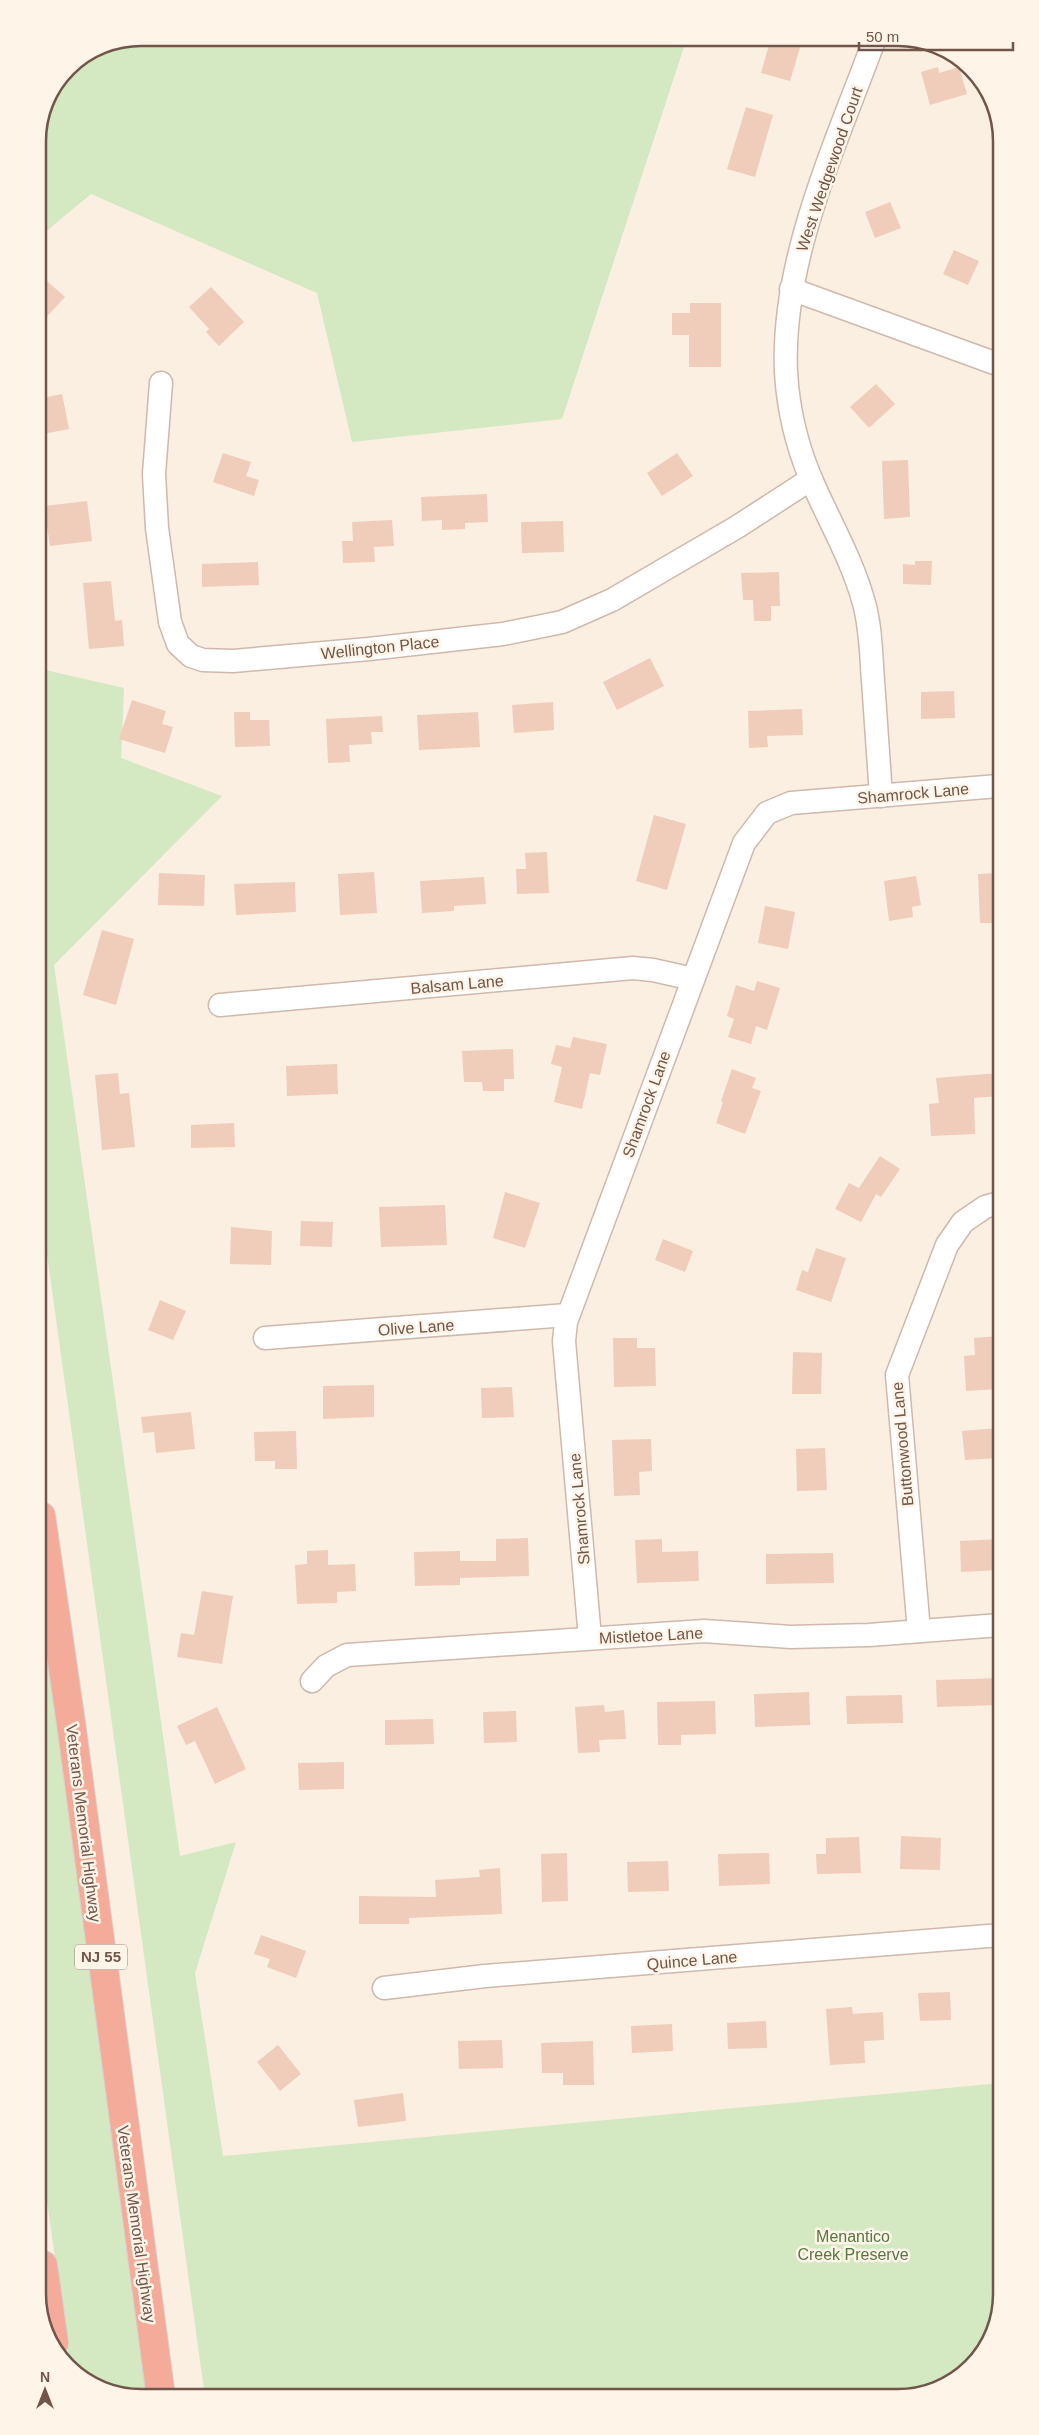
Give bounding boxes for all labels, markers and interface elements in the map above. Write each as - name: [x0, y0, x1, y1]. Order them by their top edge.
- scale bar: [859, 20, 1013, 52]
- text: 50 m: [866, 28, 899, 45]
- street label: West Wedgewood Court: [793, 84, 866, 254]
- street label: Wellington Place: [320, 633, 440, 662]
- street label: Shamrock Lane: [856, 780, 970, 807]
- street label: Balsam Lane: [410, 972, 504, 997]
- street label: Shamrock Lane: [619, 1049, 674, 1160]
- street label: Olive Lane: [377, 1316, 455, 1339]
- street label: Buttonwood Lane: [889, 1381, 916, 1507]
- street label: Shamrock Lane: [566, 1452, 593, 1566]
- street label: Mistletoe Lane: [599, 1624, 704, 1647]
- street label: Veterans Memorial Highway: [63, 1723, 104, 1923]
- road number: NJ 55: [75, 1944, 127, 1970]
- street label: Quince Lane: [646, 1948, 738, 1973]
- street label: Veterans Memorial Highway: [114, 2124, 159, 2324]
- park label: Menantico Creek Preserve: [797, 2228, 909, 2263]
- north arrow: [20, 2365, 70, 2415]
- text: N: [40, 2369, 50, 2385]

